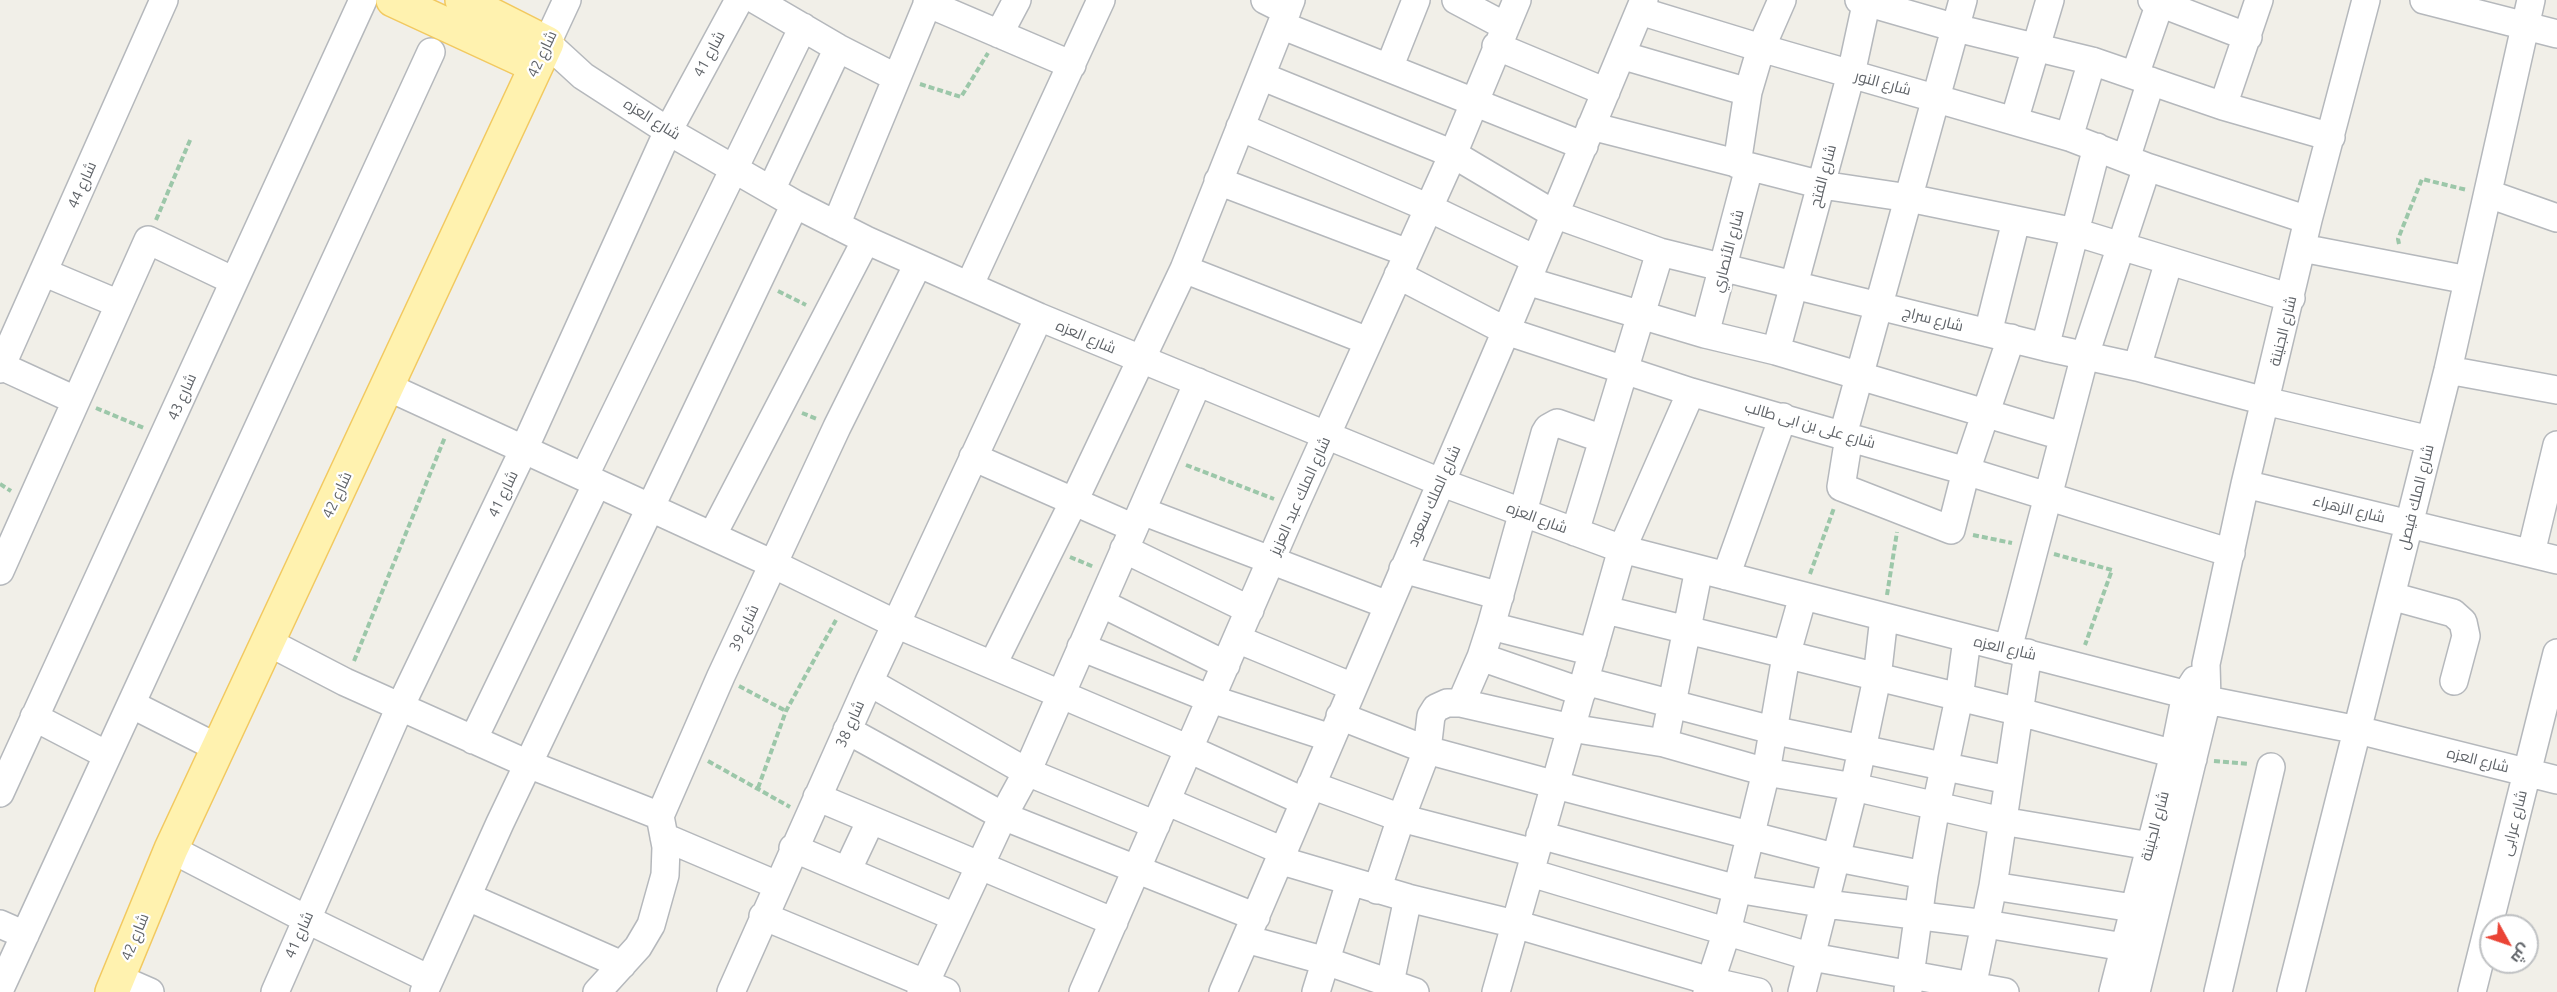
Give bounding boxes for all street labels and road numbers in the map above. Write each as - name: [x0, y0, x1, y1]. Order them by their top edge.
- street label: شارع 42: [523, 28, 561, 80]
- street label: شارع 41: [689, 28, 729, 80]
- street label: شارع النور: [1853, 67, 1913, 99]
- street label: شارع العزه: [620, 95, 684, 143]
- street label: شارع الفتح: [1806, 143, 1840, 209]
- street label: شارع 44: [64, 159, 100, 211]
- street label: شارع الأنصاري: [1708, 208, 1748, 294]
- street label: شارع الجنينة: [2266, 294, 2300, 368]
- street label: شارع سراج: [1901, 303, 1965, 335]
- street label: شارع العزه: [1053, 316, 1119, 358]
- street label: شارع 43: [164, 371, 200, 423]
- street label: شارع على بن ابى طالب: [1743, 398, 1877, 452]
- street label: شارع الملك عبد العزيز: [1266, 434, 1334, 558]
- street label: شارع الملك فيصل: [2394, 442, 2438, 552]
- street label: شارع الملك سعود: [1404, 443, 1464, 549]
- street label: شارع 41: [484, 468, 522, 520]
- street label: شارع 42: [318, 469, 356, 521]
- street label: شارع الزهراء: [2311, 491, 2387, 527]
- street label: شارع العزه: [1504, 499, 1570, 537]
- street label: شارع 39: [725, 602, 763, 654]
- street label: شارع العزه: [1972, 632, 2038, 664]
- street label: شارع 38: [832, 698, 868, 750]
- street label: شارع العزه: [2445, 744, 2511, 776]
- street label: شارع عرابى: [2497, 788, 2531, 858]
- street label: شارع الجنينة: [2137, 789, 2173, 863]
- street label: شارع 41: [281, 909, 317, 961]
- street label: شارع 42: [117, 911, 153, 963]

